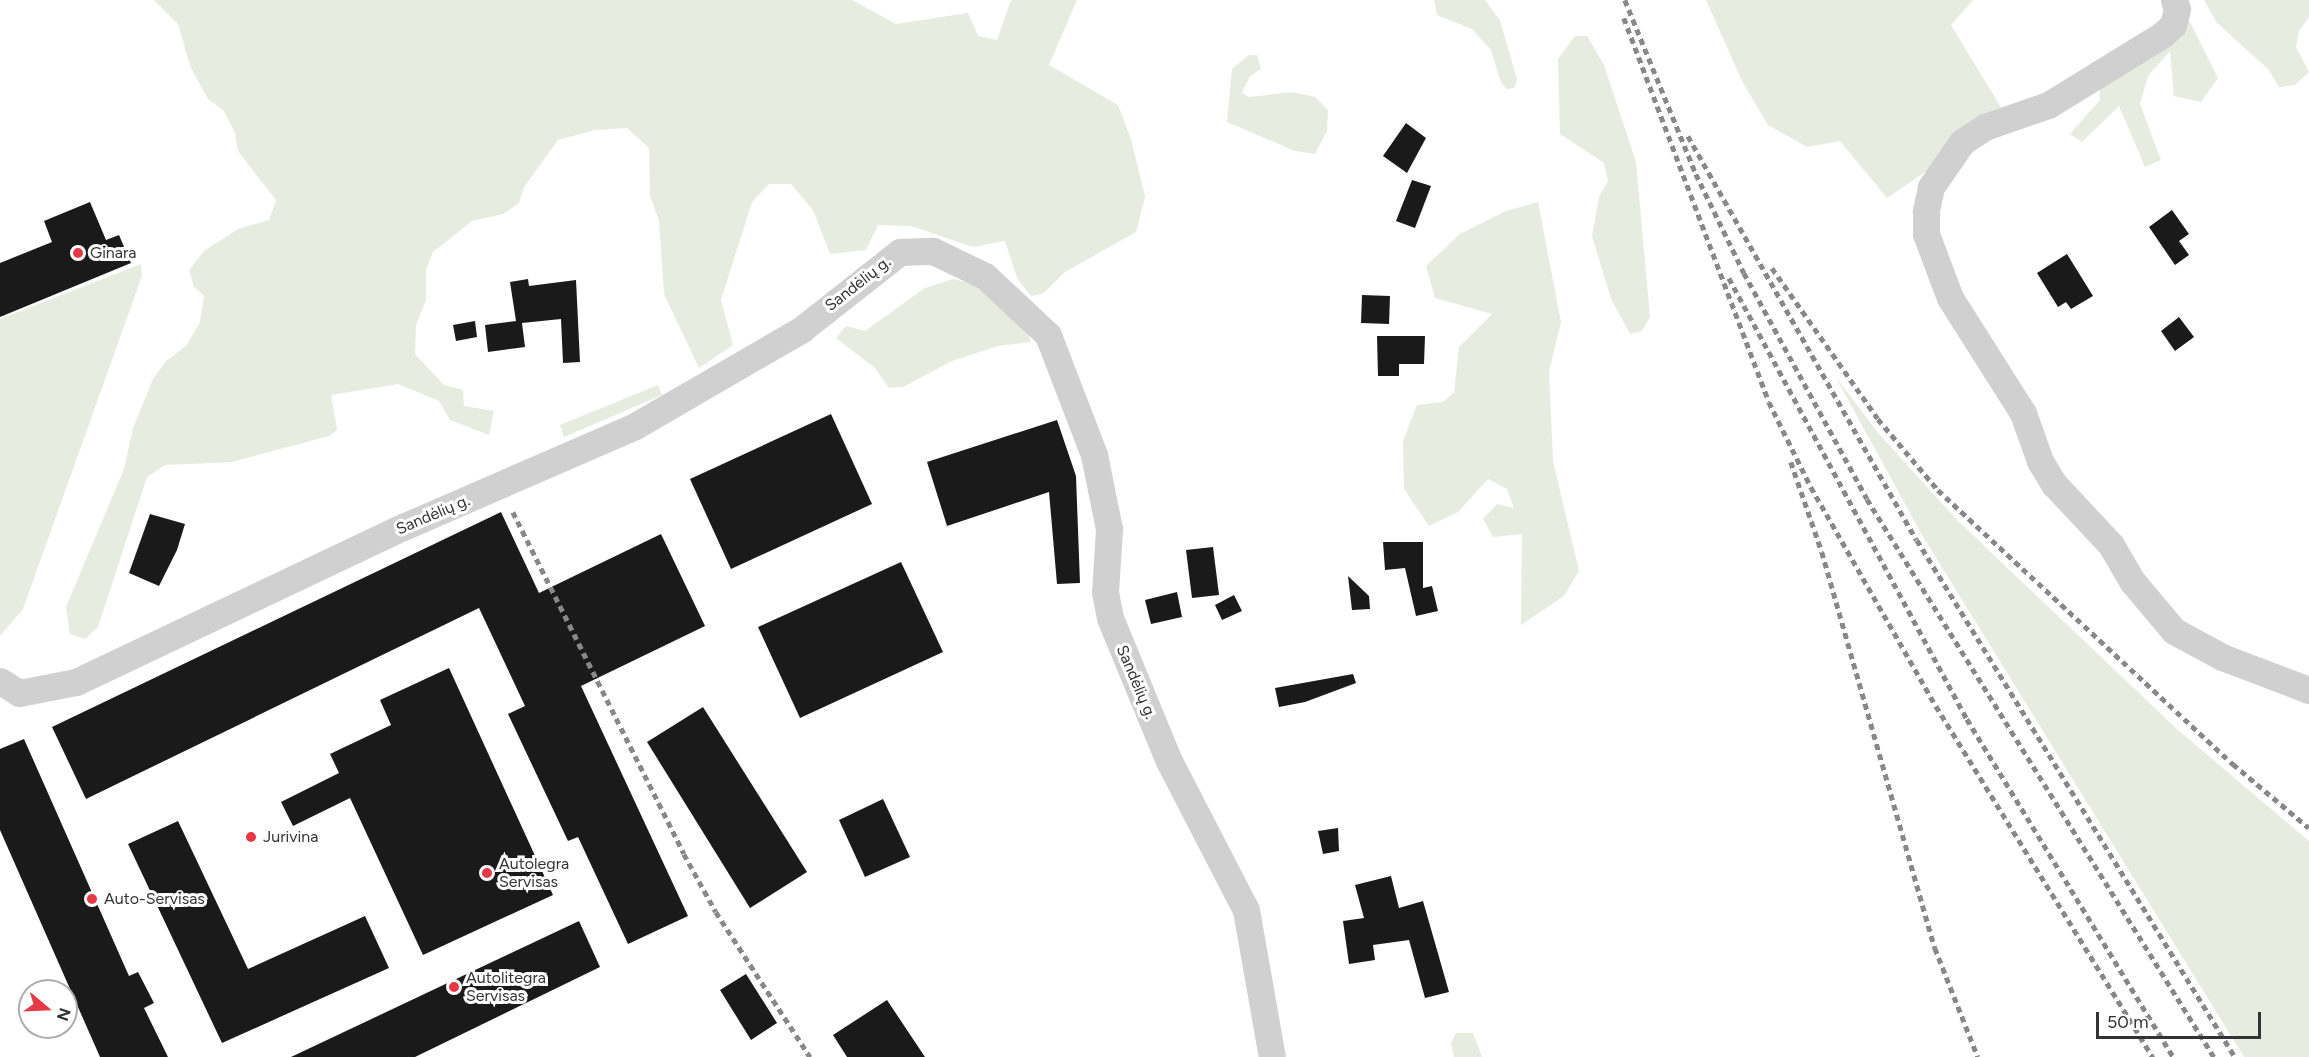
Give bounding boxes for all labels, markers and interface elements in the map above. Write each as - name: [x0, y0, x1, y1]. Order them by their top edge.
- place label: Ginara: [90, 243, 137, 263]
- marker: Ginara: [71, 246, 85, 260]
- street label: Sandėlių g.: [821, 252, 895, 316]
- street label: Sandėlių g.: [393, 491, 473, 539]
- street label: Sandėlių g.: [1112, 642, 1160, 722]
- place label: Jurivina: [263, 827, 318, 847]
- marker: Jurivina: [244, 830, 258, 844]
- place label: Autolegra Servisas: [499, 854, 569, 892]
- marker: Autolegra Servisas: [480, 866, 494, 880]
- place label: Auto-Servisas: [104, 889, 205, 909]
- marker: Auto-Servisas: [85, 892, 99, 906]
- place label: Autolitegra Servisas: [466, 968, 546, 1006]
- north arrow: [18, 979, 78, 1039]
- marker: Autolitegra Servisas: [447, 980, 461, 994]
- scale bar: [2099, 1000, 2264, 1038]
- text: N: [53, 1005, 75, 1023]
- text: 50 m: [2107, 1011, 2149, 1033]

